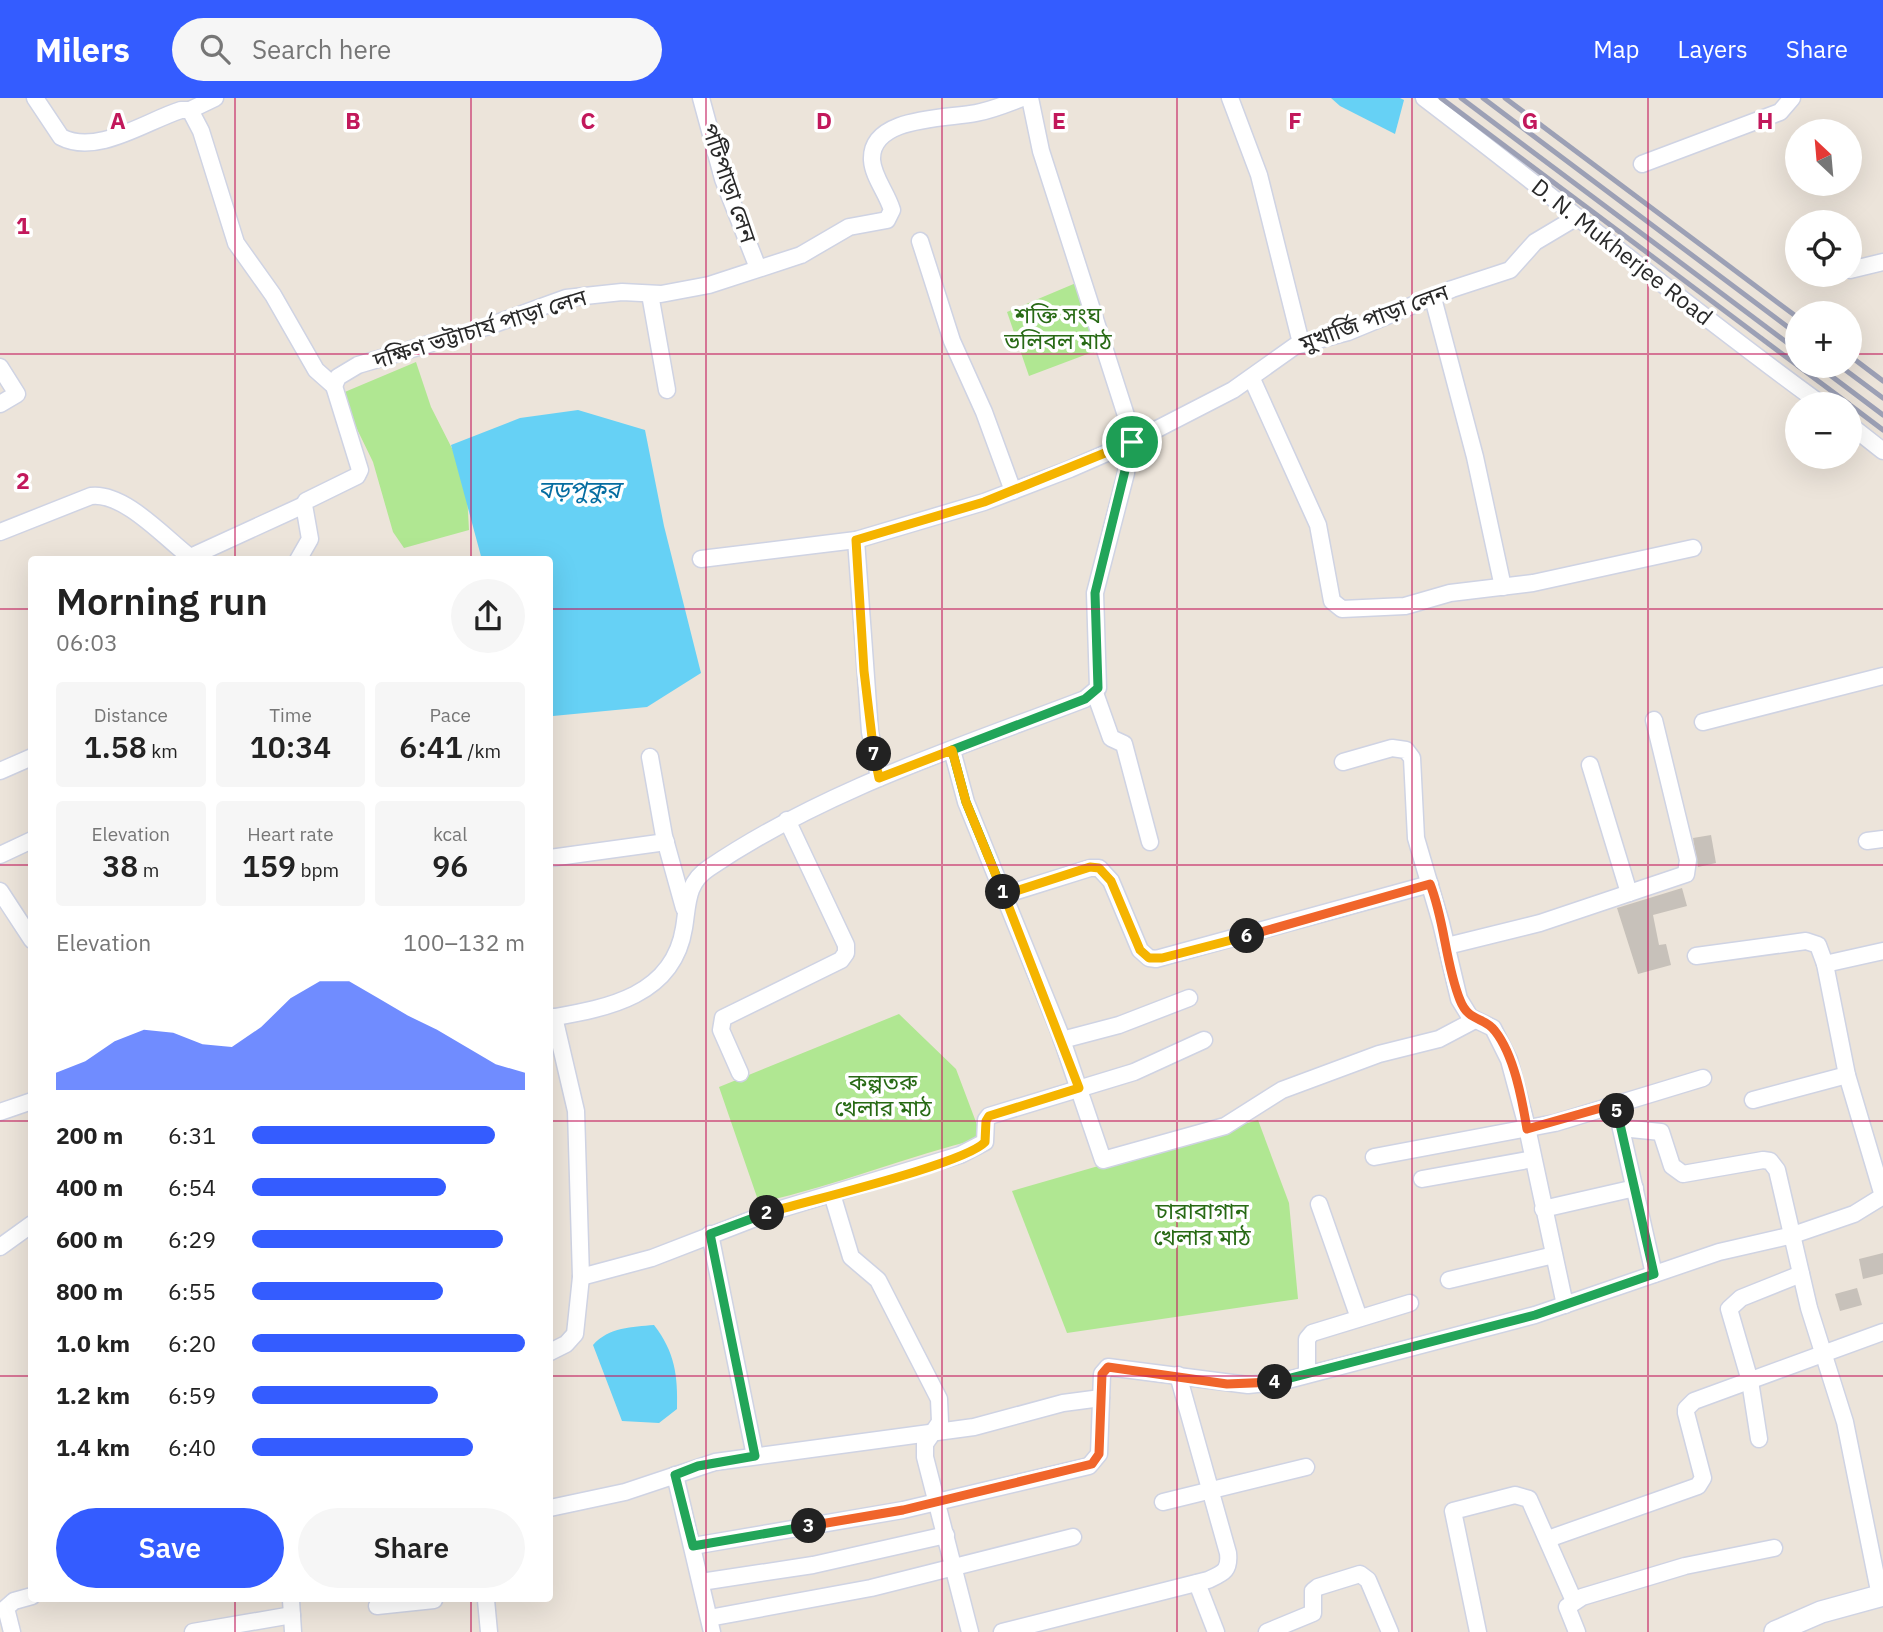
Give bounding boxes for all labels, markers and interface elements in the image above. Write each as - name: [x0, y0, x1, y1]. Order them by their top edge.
- search box: [172, 18, 662, 81]
- text: Milers: [35, 28, 130, 71]
- icon: search: [196, 30, 234, 68]
- text: Search here: [252, 32, 391, 66]
- text: Map: [1593, 33, 1640, 65]
- text: Layers: [1678, 33, 1748, 65]
- text: Share: [1786, 33, 1848, 65]
- text: A: [110, 105, 126, 135]
- text: B: [345, 105, 361, 135]
- text: C: [581, 105, 596, 135]
- text: D: [816, 105, 832, 135]
- text: E: [1052, 105, 1066, 135]
- text: F: [1288, 105, 1302, 135]
- text: G: [1522, 105, 1538, 135]
- text: H: [1757, 105, 1773, 135]
- street label: পটিপাড়া লেন: [695, 119, 765, 248]
- north arrow: [1785, 119, 1862, 196]
- map controls: [1785, 119, 1862, 469]
- street label: D. N. Mukherjee Road: [1526, 171, 1719, 331]
- text: 1: [16, 210, 30, 240]
- button: locate: [1785, 210, 1862, 287]
- street label: মুখার্জি পাড়া লেন: [1294, 276, 1453, 358]
- street label: দক্ষিণ ভট্টাচার্য পাড়া লেন: [369, 281, 591, 375]
- park label: শক্তি সংঘ ভলিবল মাঠ: [1003, 299, 1112, 355]
- button: +: [1785, 301, 1862, 378]
- button: −: [1785, 392, 1862, 469]
- pin: [1102, 412, 1162, 472]
- icon: arrive: [1113, 423, 1151, 461]
- text: 2: [16, 465, 30, 495]
- water label: বড়পুকুর: [538, 473, 625, 505]
- text: Morning run: [56, 576, 268, 625]
- button: share: [451, 579, 525, 653]
- text: 06:03: [56, 627, 118, 657]
- text: Distance: [94, 703, 168, 727]
- text: Time: [269, 703, 312, 727]
- text: Pace: [429, 703, 471, 727]
- text: 1.58: [84, 727, 147, 766]
- text: 10:34: [250, 727, 331, 766]
- text: 6:41: [399, 727, 463, 766]
- pin: 7: [856, 736, 892, 772]
- text: km: [147, 739, 178, 763]
- text: /km: [463, 739, 501, 763]
- text: 7: [868, 741, 879, 765]
- text: Elevation: [91, 822, 170, 846]
- text: Heart rate: [247, 822, 334, 846]
- text: kcal: [433, 822, 467, 846]
- text: 38: [102, 846, 138, 885]
- text: 159: [242, 846, 296, 885]
- text: 96: [432, 846, 468, 885]
- text: m: [138, 858, 159, 882]
- text: bpm: [296, 858, 339, 882]
- pin: 1: [986, 874, 1020, 910]
- text: 1: [997, 879, 1008, 903]
- pin: 6: [1230, 918, 1264, 954]
- text: 6: [1241, 923, 1252, 947]
- text: Elevation: [56, 927, 151, 957]
- text: 100–132 m: [403, 927, 525, 957]
- park label: কল্পতরু খেলার মাঠ: [834, 1066, 932, 1122]
- pin: 5: [1600, 1094, 1634, 1128]
- text: 5: [1611, 1098, 1622, 1122]
- text: 200 m: [56, 1120, 123, 1150]
- text: 6:31: [168, 1120, 216, 1150]
- text: 400 m: [56, 1172, 123, 1202]
- text: 6:54: [168, 1172, 216, 1202]
- park label: চারাবাগান খেলার মাঠ: [1153, 1195, 1251, 1251]
- pin: 2: [750, 1196, 784, 1230]
- text: 2: [761, 1200, 772, 1224]
- text: 600 m: [56, 1224, 123, 1254]
- text: 6:29: [168, 1224, 216, 1254]
- text: 800 m: [56, 1276, 123, 1306]
- text: 6:55: [168, 1276, 216, 1306]
- text: 1.0 km: [56, 1328, 130, 1358]
- text: 6:20: [168, 1328, 216, 1358]
- pin: 4: [1258, 1364, 1292, 1400]
- text: 4: [1269, 1369, 1280, 1393]
- text: 1.2 km: [56, 1380, 130, 1410]
- text: 6:59: [168, 1380, 216, 1410]
- text: 1.4 km: [56, 1432, 130, 1462]
- text: 6:40: [168, 1432, 216, 1462]
- button: Save: [56, 1508, 284, 1588]
- button: Share: [298, 1508, 525, 1588]
- pin: 3: [792, 1508, 826, 1544]
- text: 3: [803, 1513, 814, 1537]

